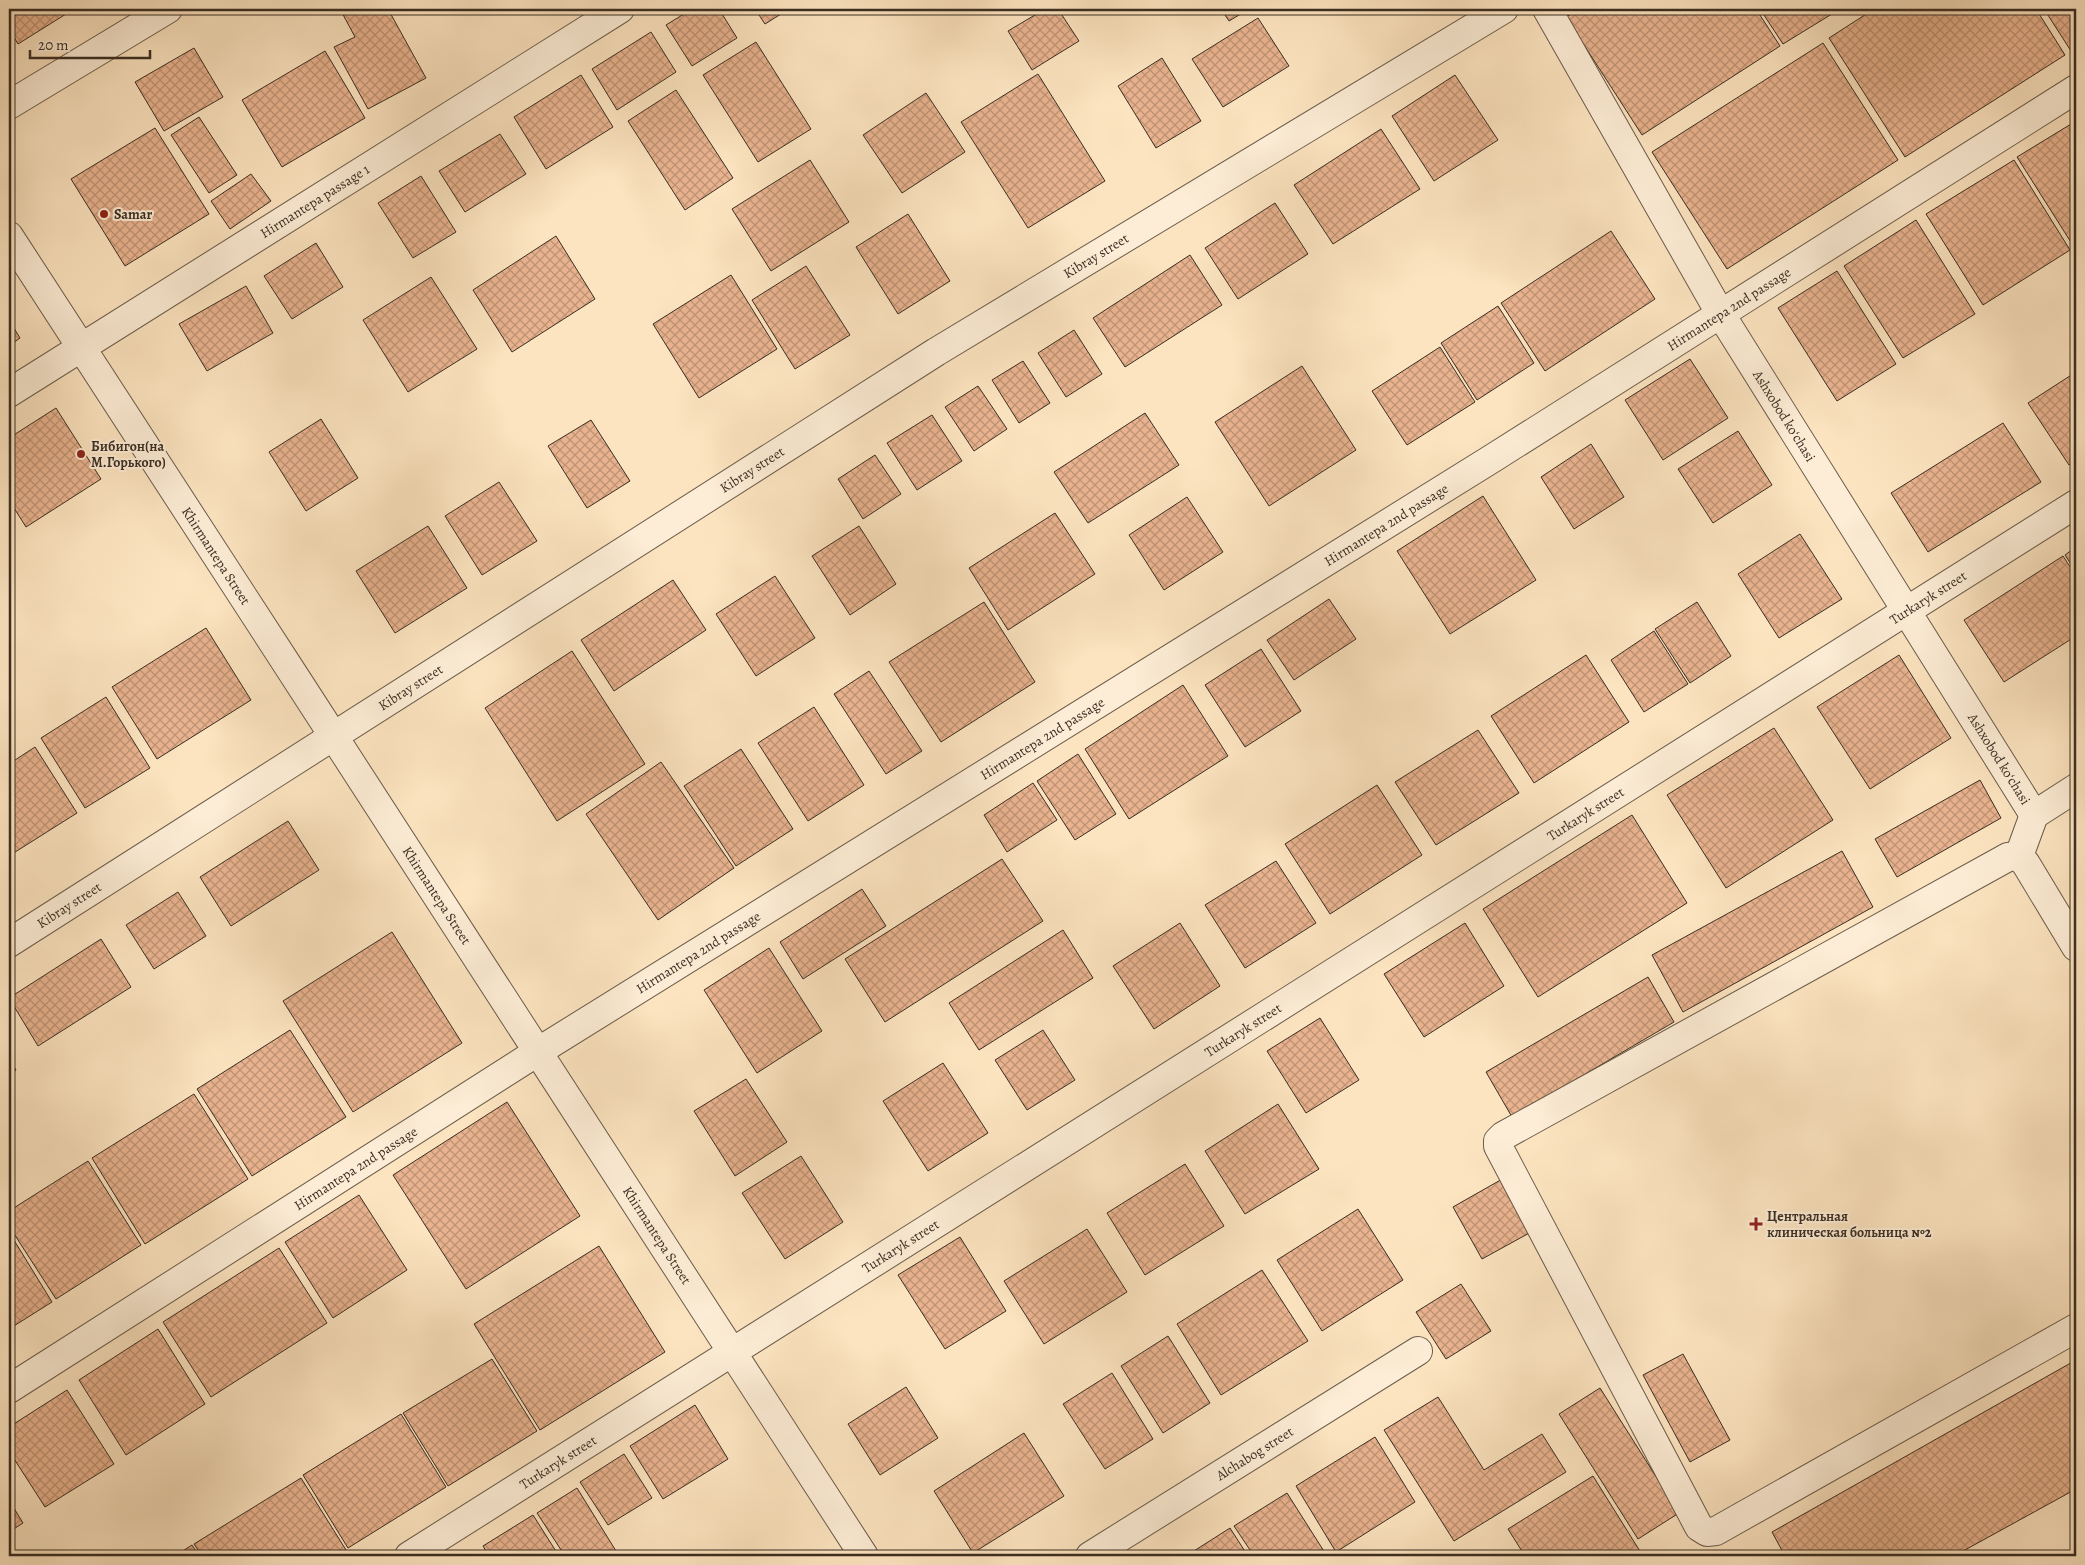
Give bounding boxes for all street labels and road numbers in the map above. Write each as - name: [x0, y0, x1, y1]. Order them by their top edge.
- street label: Hirmantepa passage 1: [256, 159, 373, 242]
- street label: Kibray street: [1060, 228, 1132, 283]
- street label: Hirmantepa 2nd passage: [1663, 262, 1794, 355]
- street label: Ashxobod koʻchasi: [1748, 366, 1820, 465]
- street label: Kibray street: [716, 442, 788, 497]
- street label: Hirmantepa 2nd passage: [1320, 479, 1452, 570]
- street label: Khirmаntepa Street: [177, 503, 255, 609]
- street label: Turkaryk street: [1886, 566, 1970, 629]
- street label: Kibray street: [374, 659, 447, 715]
- street label: Hirmantepa 2nd passage: [976, 692, 1108, 784]
- street label: Ashxobod koʻchasi: [1963, 709, 2035, 808]
- street label: Turkaryk street: [1543, 782, 1628, 845]
- street label: Khirmаntepa Street: [398, 842, 476, 948]
- street label: Kibray street: [33, 877, 105, 932]
- street label: Hirmantepa 2nd passage: [632, 906, 764, 998]
- street label: Turkaryk street: [1201, 998, 1285, 1061]
- street label: Hirmantepa 2nd passage: [290, 1122, 421, 1214]
- street label: Khirmаntepa Street: [618, 1182, 696, 1288]
- street label: Turkaryk street: [858, 1214, 943, 1277]
- street label: Alchabog street: [1211, 1422, 1297, 1485]
- street label: Turkaryk street: [516, 1430, 600, 1493]

